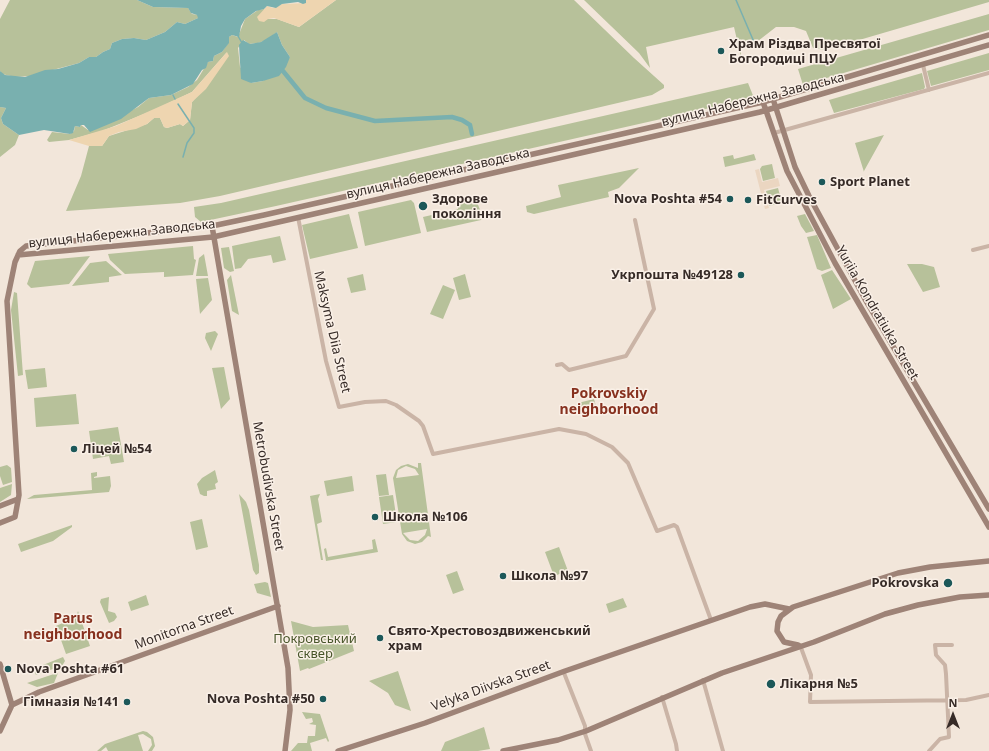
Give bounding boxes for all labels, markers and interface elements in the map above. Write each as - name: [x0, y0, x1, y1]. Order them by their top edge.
- place label: Храм Різдва Пресвятої Богородиці ПЦУ: [729, 36, 880, 67]
- marker: Храм Різдва Пресвятої Богородиці ПЦУ: [716, 46, 726, 56]
- street label: вулиця Набережна Заводська: [660, 70, 846, 130]
- street label: вулиця Набережна Заводська: [345, 145, 531, 203]
- place label: Sport Planet: [830, 174, 910, 190]
- marker: Sport Planet: [817, 177, 827, 187]
- place label: Здорове покоління: [432, 191, 501, 222]
- place label: Nova Poshta #54: [614, 191, 722, 207]
- place label: FitCurves: [756, 192, 817, 208]
- marker: Nova Poshta #54: [725, 194, 735, 204]
- marker: FitCurves: [743, 195, 753, 205]
- marker: Здорове покоління: [417, 200, 429, 212]
- street label: вулиця Набережна Заводська: [28, 216, 216, 252]
- street label: Yuriia Kondratiuka Street: [832, 243, 922, 383]
- place label: Укрпошта №49128: [611, 267, 733, 283]
- street label: Maksyma Diia Street: [310, 269, 354, 395]
- marker: Укрпошта №49128: [736, 270, 746, 280]
- district label: Pokrovskiy neighborhood: [560, 386, 658, 418]
- street label: Metrobudivska Street: [249, 420, 287, 552]
- place label: Ліцей №54: [82, 441, 152, 457]
- marker: Ліцей №54: [69, 444, 79, 454]
- place label: Школа №106: [383, 509, 468, 525]
- marker: Школа №106: [370, 512, 380, 522]
- place label: Школа №97: [511, 568, 588, 584]
- marker: Школа №97: [498, 571, 508, 581]
- place label: Pokrovska: [872, 575, 939, 591]
- marker: Pokrovska: [942, 577, 954, 589]
- street label: Monitorna Street: [132, 603, 236, 653]
- district label: Parus neighborhood: [24, 611, 122, 644]
- place label: Свято-Хрестовоздвиженський храм: [388, 623, 591, 654]
- park label: Покровський сквер: [273, 631, 357, 662]
- marker: Свято-Хрестовоздвиженський храм: [375, 633, 385, 643]
- street label: Velyka Diivska Street: [429, 657, 553, 715]
- place label: Nova Poshta #61: [16, 661, 124, 677]
- marker: Nova Poshta #61: [3, 664, 13, 674]
- place label: Лікарня №5: [780, 676, 858, 692]
- marker: Лікарня №5: [765, 678, 777, 690]
- place label: Nova Poshta #50: [207, 691, 315, 707]
- place label: Гімназія №141: [23, 694, 119, 710]
- marker: Nova Poshta #50: [318, 694, 328, 704]
- north arrow: [933, 695, 973, 735]
- text: N: [949, 695, 957, 710]
- marker: Гімназія №141: [122, 697, 132, 707]

